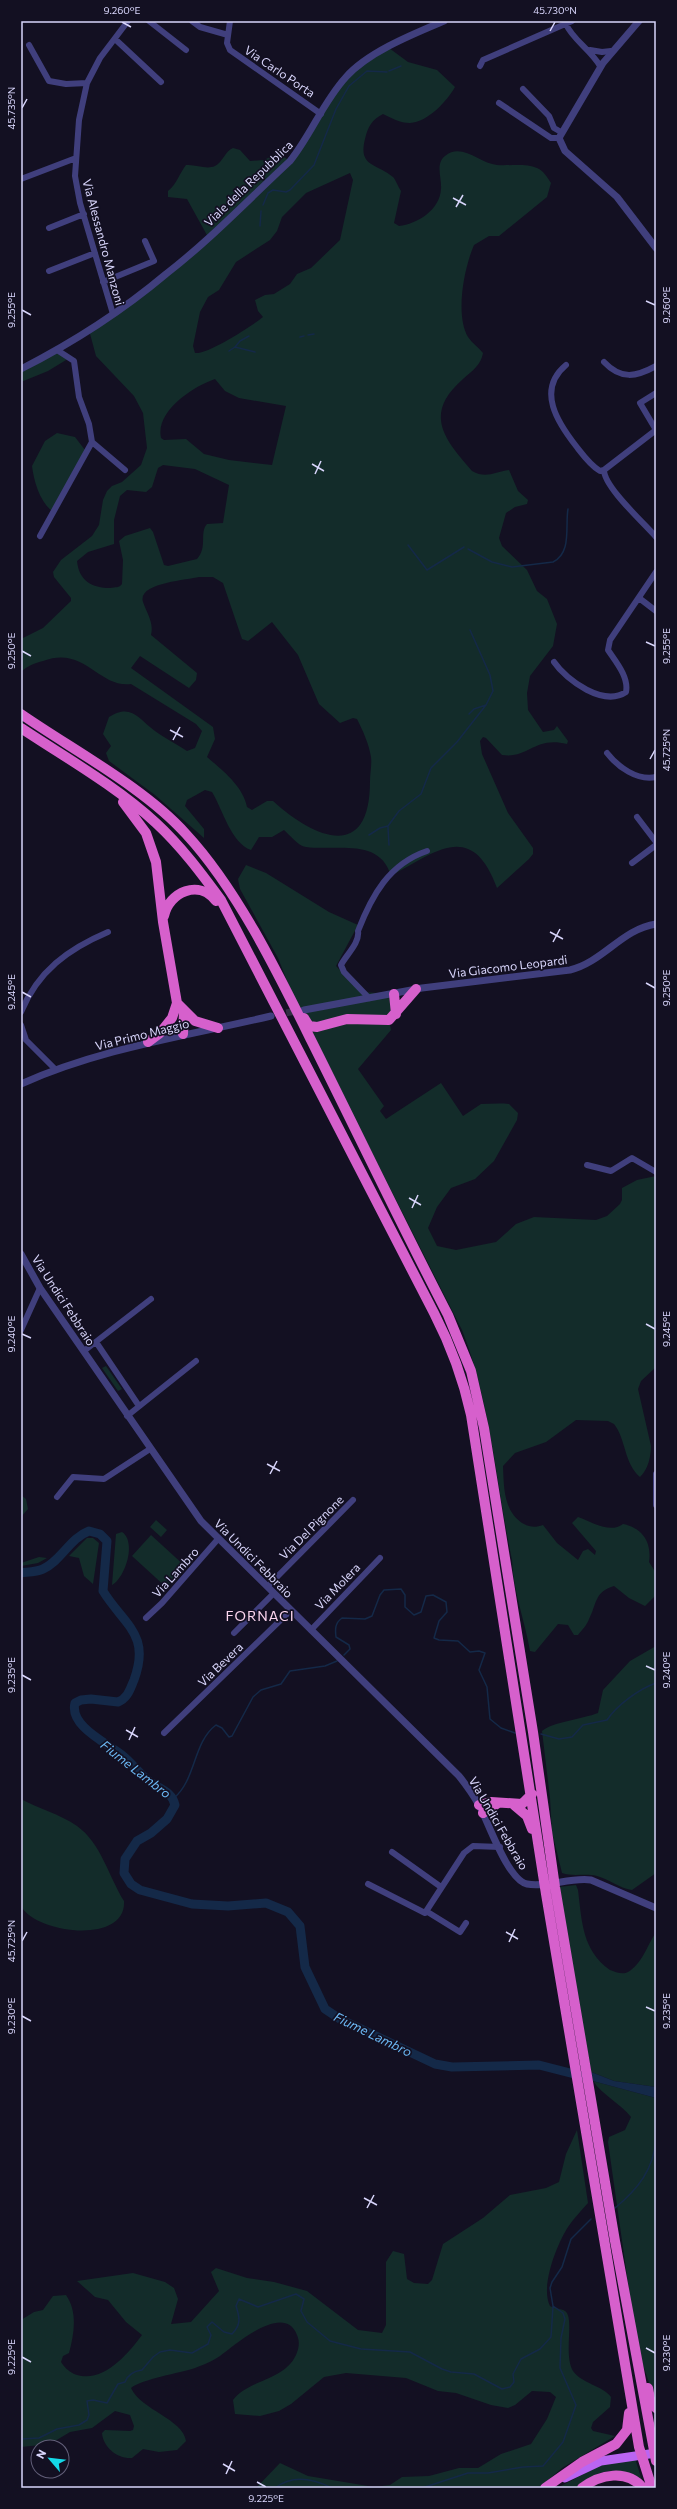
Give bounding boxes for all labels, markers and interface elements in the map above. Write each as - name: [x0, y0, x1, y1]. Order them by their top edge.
- text: 9.260°E: [104, 4, 141, 16]
- text: 45.730°N: [533, 4, 577, 16]
- street label: Via Carlo Porta: [242, 42, 318, 100]
- text: 45.735°N: [5, 87, 17, 129]
- street label: Viale della Repubblica: [201, 137, 295, 229]
- street label: Via Alessandro Manzoni: [80, 177, 128, 307]
- text: 9.260°E: [660, 286, 672, 324]
- text: 9.255°E: [5, 292, 17, 328]
- text: 9.255°E: [660, 628, 672, 664]
- text: 9.250°E: [5, 633, 17, 669]
- text: 45.725°N: [660, 729, 672, 771]
- street label: Via Giacomo Leopardi: [448, 952, 568, 980]
- text: 9.250°E: [660, 970, 672, 1006]
- text: 9.245°E: [5, 974, 17, 1010]
- street label: Via Primo Maggio: [94, 1016, 190, 1052]
- street label: Via Undici Febbraio: [29, 1252, 99, 1348]
- text: 9.245°E: [660, 1311, 672, 1347]
- text: 9.240°E: [5, 1316, 17, 1352]
- street label: Via Del Pignone: [276, 1492, 346, 1562]
- street label: Via Undici Febbraio: [212, 1516, 296, 1600]
- street label: Via Lambro: [149, 1544, 201, 1600]
- street label: Via Molera: [312, 1560, 362, 1612]
- district label: FORNACI: [225, 1607, 295, 1624]
- street label: Via Bevera: [195, 1639, 245, 1689]
- text: 9.240°E: [660, 1652, 672, 1688]
- text: 9.235°E: [5, 1657, 17, 1693]
- water label: Fiume Lambro: [98, 1737, 174, 1802]
- street label: Via Undici Febbraio: [467, 1774, 531, 1872]
- text: 45.725°N: [5, 1920, 17, 1962]
- text: 9.235°E: [660, 1993, 672, 2029]
- text: 9.230°E: [5, 1998, 17, 2034]
- water label: Fiume Lambro: [331, 2008, 415, 2060]
- text: 9.230°E: [660, 2335, 672, 2371]
- text: 9.225°E: [5, 2339, 17, 2375]
- north arrow: [30, 2439, 70, 2479]
- text: N: [33, 2447, 48, 2461]
- text: 9.225°E: [248, 2492, 284, 2504]

